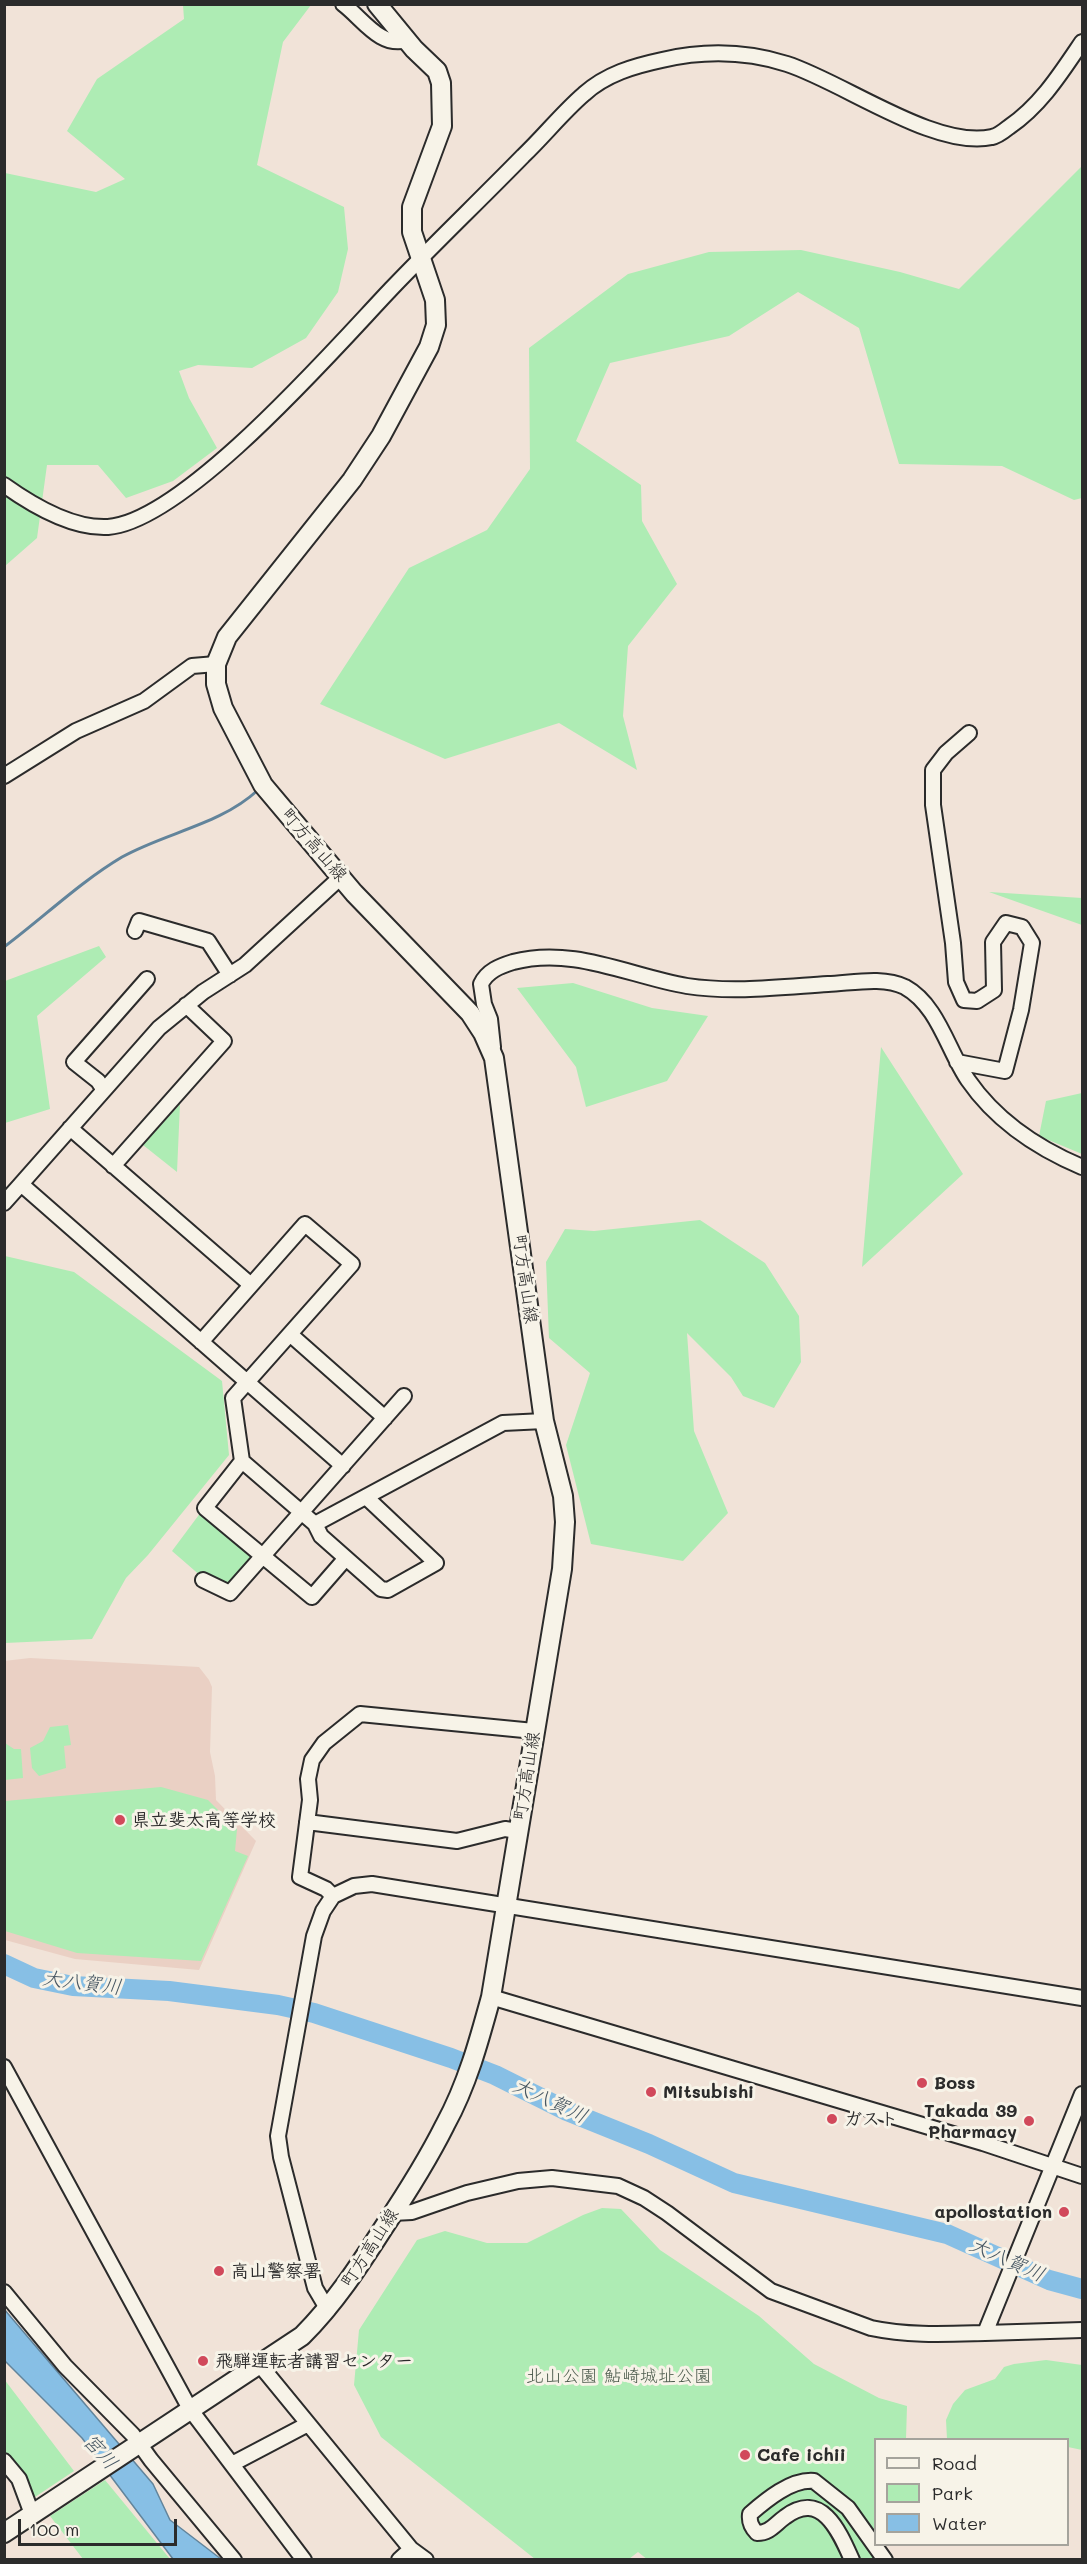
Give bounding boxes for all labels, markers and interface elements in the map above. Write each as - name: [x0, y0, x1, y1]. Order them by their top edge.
- street label: 町方高山線: [276, 804, 352, 886]
- street label: 町方高山線: [508, 1233, 542, 1325]
- street label: 町方高山線: [509, 1730, 545, 1822]
- place label: 県立斐太高等学校: [132, 1809, 276, 1831]
- marker: 県立斐太高等学校: [113, 1813, 127, 1827]
- water label: 大八賀川: [41, 1966, 123, 2000]
- place label: Boss: [934, 2072, 975, 2094]
- water label: 大八賀川: [509, 2073, 591, 2129]
- marker: Boss: [915, 2076, 929, 2090]
- place label: Mitsubishi: [663, 2081, 754, 2103]
- marker: Mitsubishi: [644, 2085, 658, 2099]
- place label: Takada 39 Pharmacy: [924, 2100, 1017, 2142]
- place label: ガスト: [844, 2108, 898, 2130]
- marker: ガスト: [825, 2112, 839, 2126]
- marker: Takada 39 Pharmacy: [1022, 2114, 1036, 2128]
- place label: apollostation: [935, 2201, 1052, 2223]
- street label: 町方高山線: [336, 2204, 404, 2292]
- marker: apollostation: [1057, 2205, 1071, 2219]
- water label: 大八賀川: [966, 2233, 1048, 2287]
- place label: 高山警察署: [231, 2260, 321, 2282]
- marker: 高山警察署: [212, 2264, 226, 2278]
- place label: 飛騨運転者講習センター: [215, 2350, 413, 2372]
- marker: 飛騨運転者講習センター: [196, 2354, 210, 2368]
- park label: 北山公園 鮎崎城址公園: [526, 2365, 712, 2387]
- water label: 宮川: [78, 2429, 122, 2475]
- legend: [874, 2438, 1069, 2546]
- place label: Cafe ichii: [757, 2444, 846, 2466]
- marker: Cafe ichii: [738, 2448, 752, 2462]
- text: Road: [932, 2451, 977, 2475]
- text: Park: [932, 2481, 973, 2505]
- scale bar: [21, 2507, 180, 2545]
- text: Water: [932, 2511, 987, 2535]
- text: 100 m: [29, 2517, 79, 2541]

